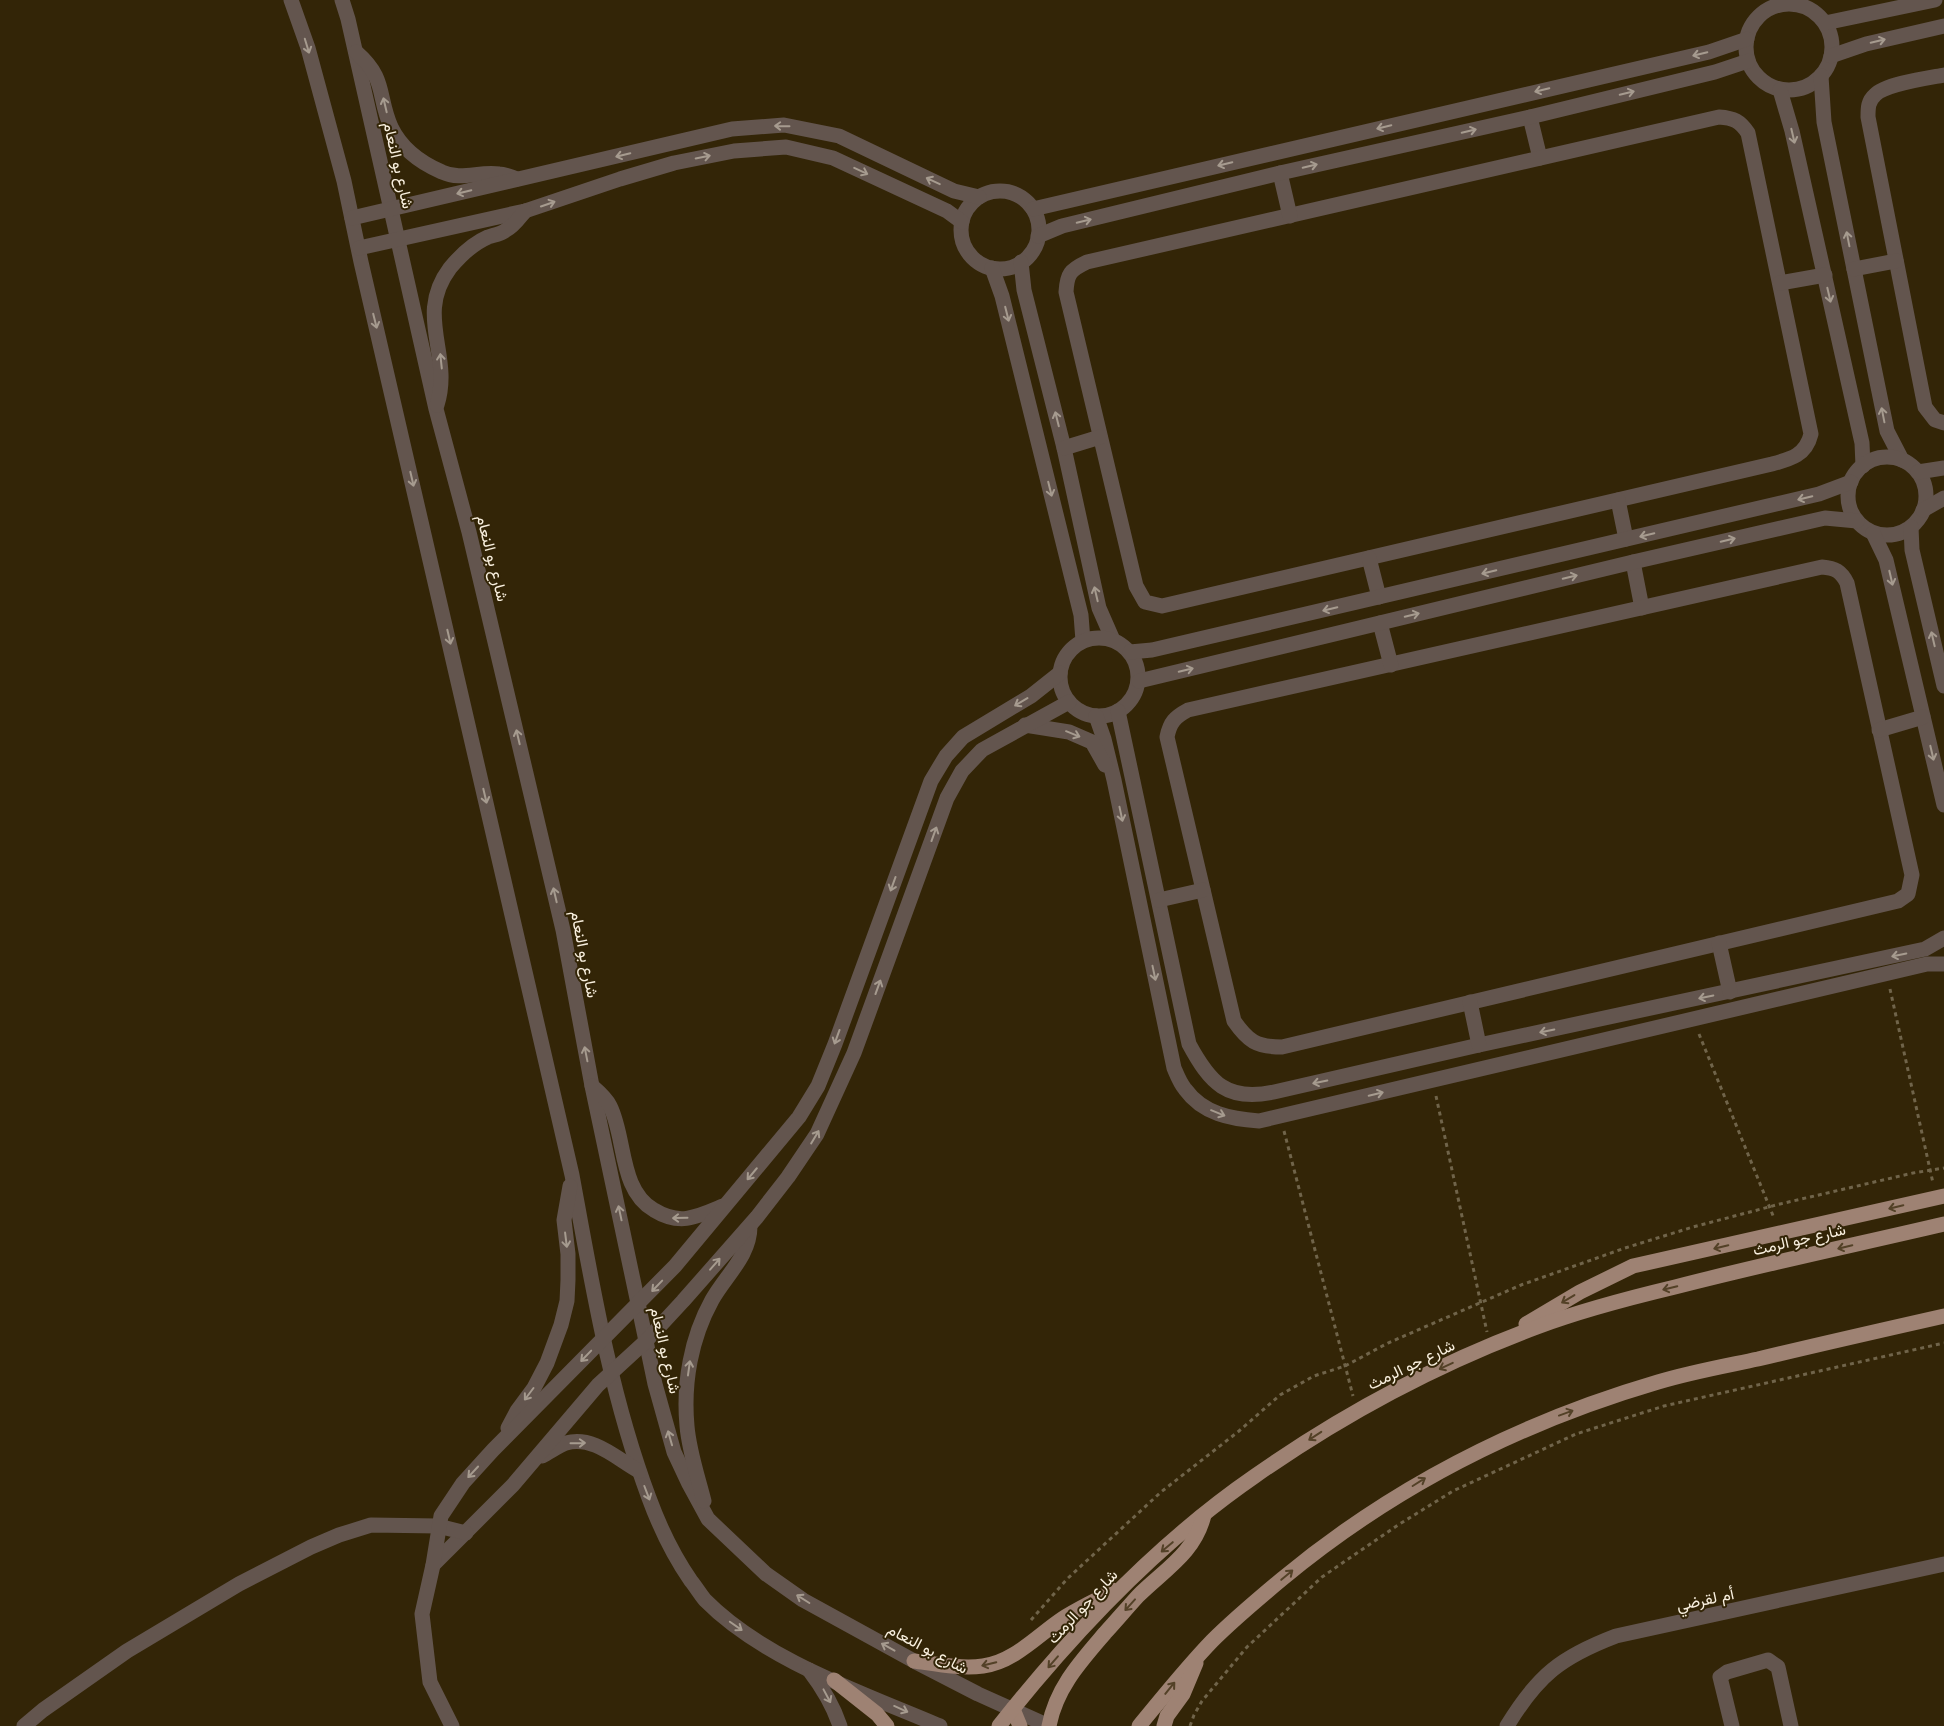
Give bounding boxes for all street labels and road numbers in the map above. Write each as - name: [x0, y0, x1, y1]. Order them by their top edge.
- street label: شارع بو النعام: [377, 120, 418, 211]
- street label: شارع بو النعام: [471, 513, 512, 604]
- street label: شارع بو النعام: [565, 909, 602, 1000]
- street label: شارع جو الرمث: [1751, 1220, 1848, 1261]
- street label: شارع بو النعام: [644, 1305, 685, 1396]
- street label: شارع جو الرمث: [1365, 1335, 1459, 1396]
- street label: شارع جو الرمث: [1043, 1565, 1123, 1649]
- street label: أم لقرضي: [1675, 1584, 1737, 1619]
- street label: شارع بو النعام: [883, 1619, 971, 1679]

